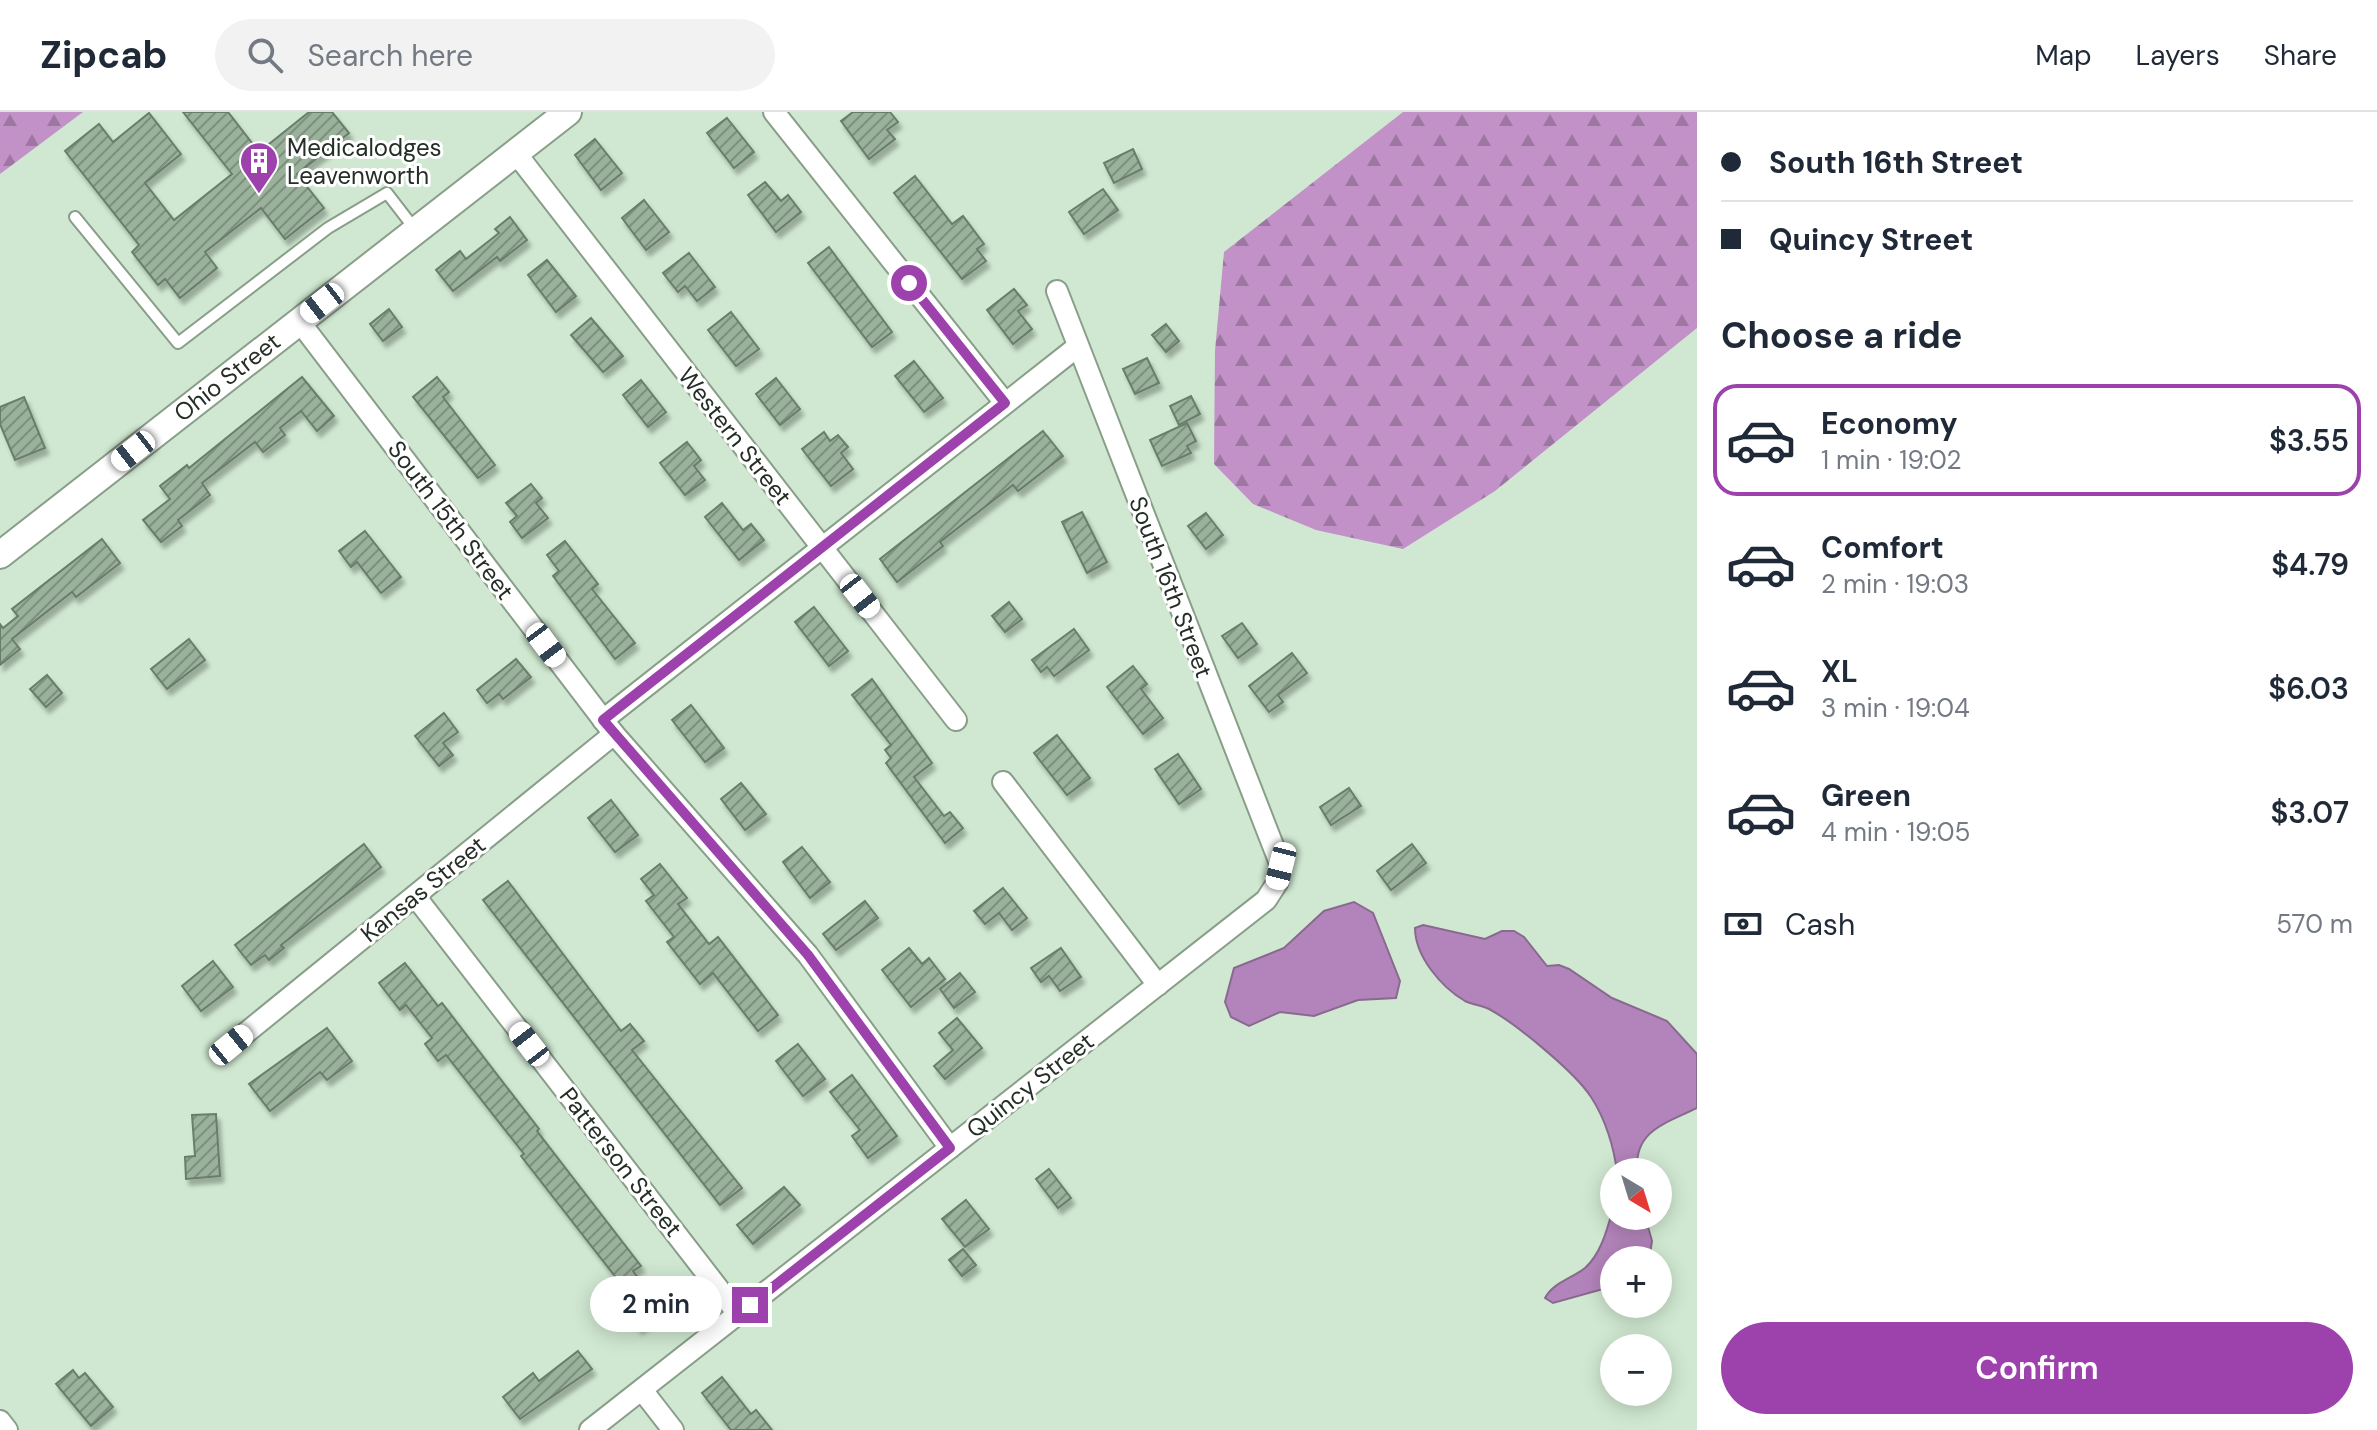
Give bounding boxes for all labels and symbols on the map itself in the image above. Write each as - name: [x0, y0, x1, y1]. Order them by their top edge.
- place label: Medicalodges Leavenworth: [287, 132, 442, 191]
- building icon: Medicalodges Leavenworth: [238, 140, 280, 195]
- route start: [891, 265, 927, 301]
- car: [296, 279, 348, 327]
- street label: Ohio Street: [168, 326, 286, 428]
- street label: Western Street: [671, 361, 799, 511]
- car: [107, 427, 159, 475]
- street label: South 15th Street: [381, 434, 521, 606]
- street label: South 16th Street: [1122, 492, 1220, 682]
- car: [836, 570, 884, 622]
- car: [522, 619, 570, 671]
- street label: Kansas Street: [354, 829, 492, 949]
- car: [1264, 840, 1298, 892]
- car: [505, 1018, 553, 1070]
- car: [205, 1021, 257, 1069]
- street label: Quincy Street: [960, 1026, 1100, 1144]
- street label: Patterson Street: [553, 1081, 689, 1243]
- north arrow: [1600, 1158, 1672, 1230]
- callout: 2 min: [590, 1277, 722, 1333]
- route end: [732, 1287, 768, 1323]

